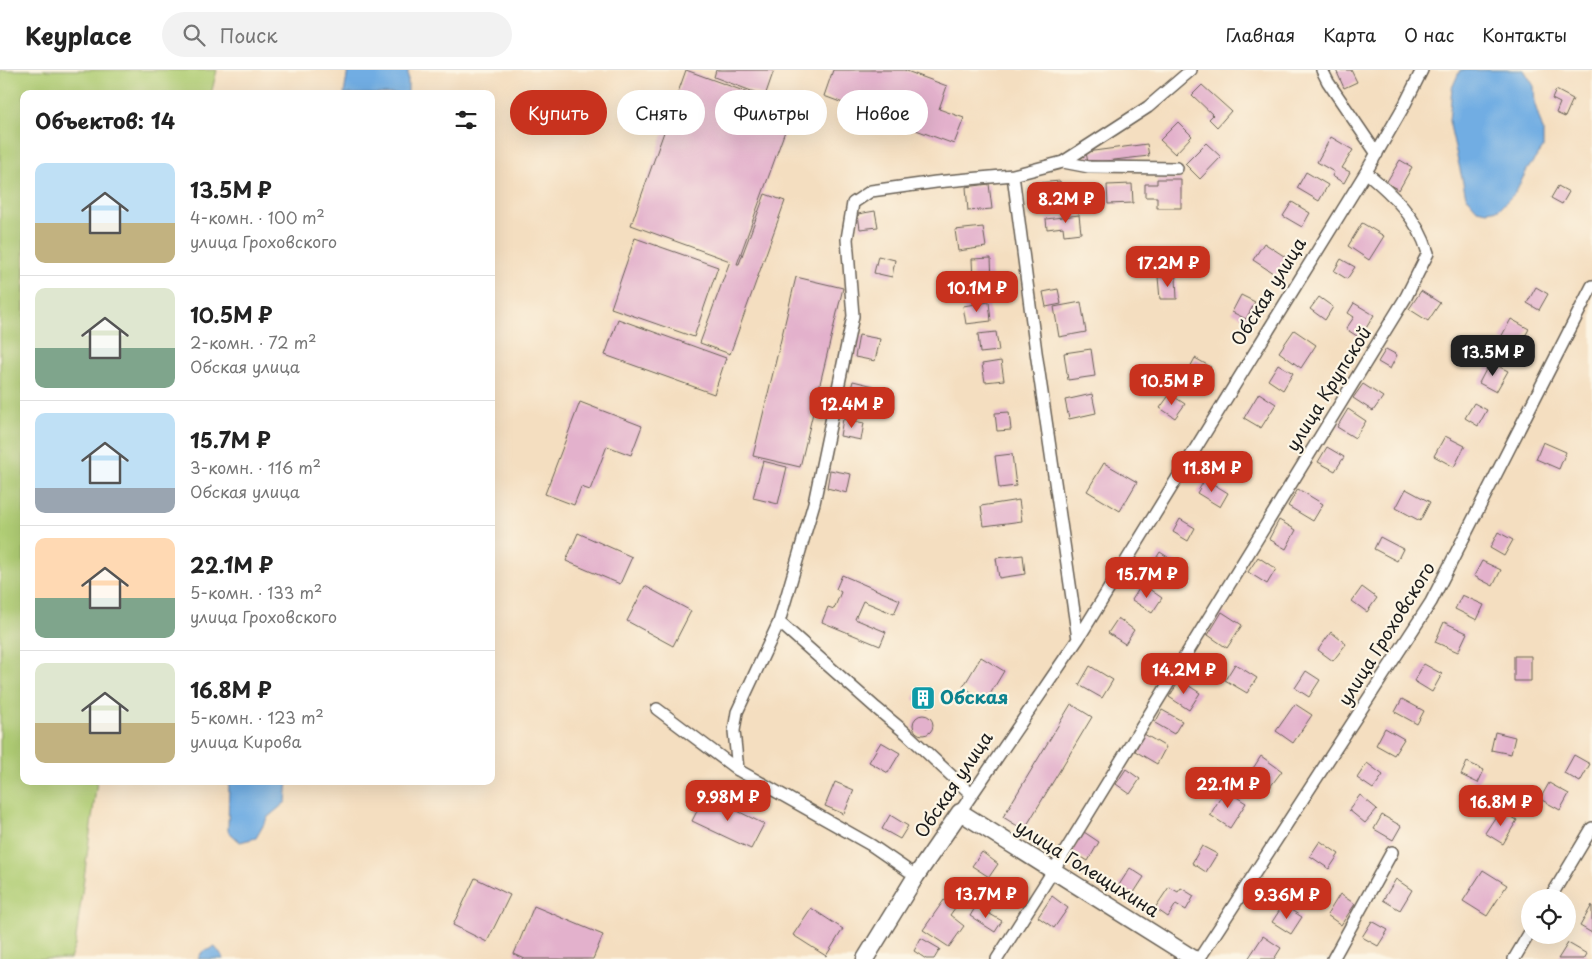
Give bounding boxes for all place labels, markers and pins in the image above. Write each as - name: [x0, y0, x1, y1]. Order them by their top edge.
- pin: 8.2M ₽: [1025, 182, 1107, 224]
- pin: 17.2M ₽: [1122, 246, 1214, 288]
- pin: 10.1M ₽: [931, 270, 1023, 313]
- pin: 13.5M ₽: [1447, 334, 1539, 377]
- pin: 10.5M ₽: [1126, 364, 1218, 406]
- pin: 12.4M ₽: [806, 386, 898, 429]
- pin: 11.8M ₽: [1166, 450, 1258, 493]
- pin: 15.7M ₽: [1101, 556, 1193, 599]
- pin: 14.2M ₽: [1138, 652, 1230, 695]
- place label: Обская: [940, 683, 1008, 710]
- building icon: Обская: [910, 685, 936, 711]
- pin: 22.1M ₽: [1182, 766, 1274, 809]
- pin: 9.98M ₽: [682, 780, 774, 822]
- pin: 16.8M ₽: [1455, 784, 1547, 827]
- pin: 13.7M ₽: [940, 876, 1032, 919]
- pin: 9.36M ₽: [1241, 878, 1333, 920]

